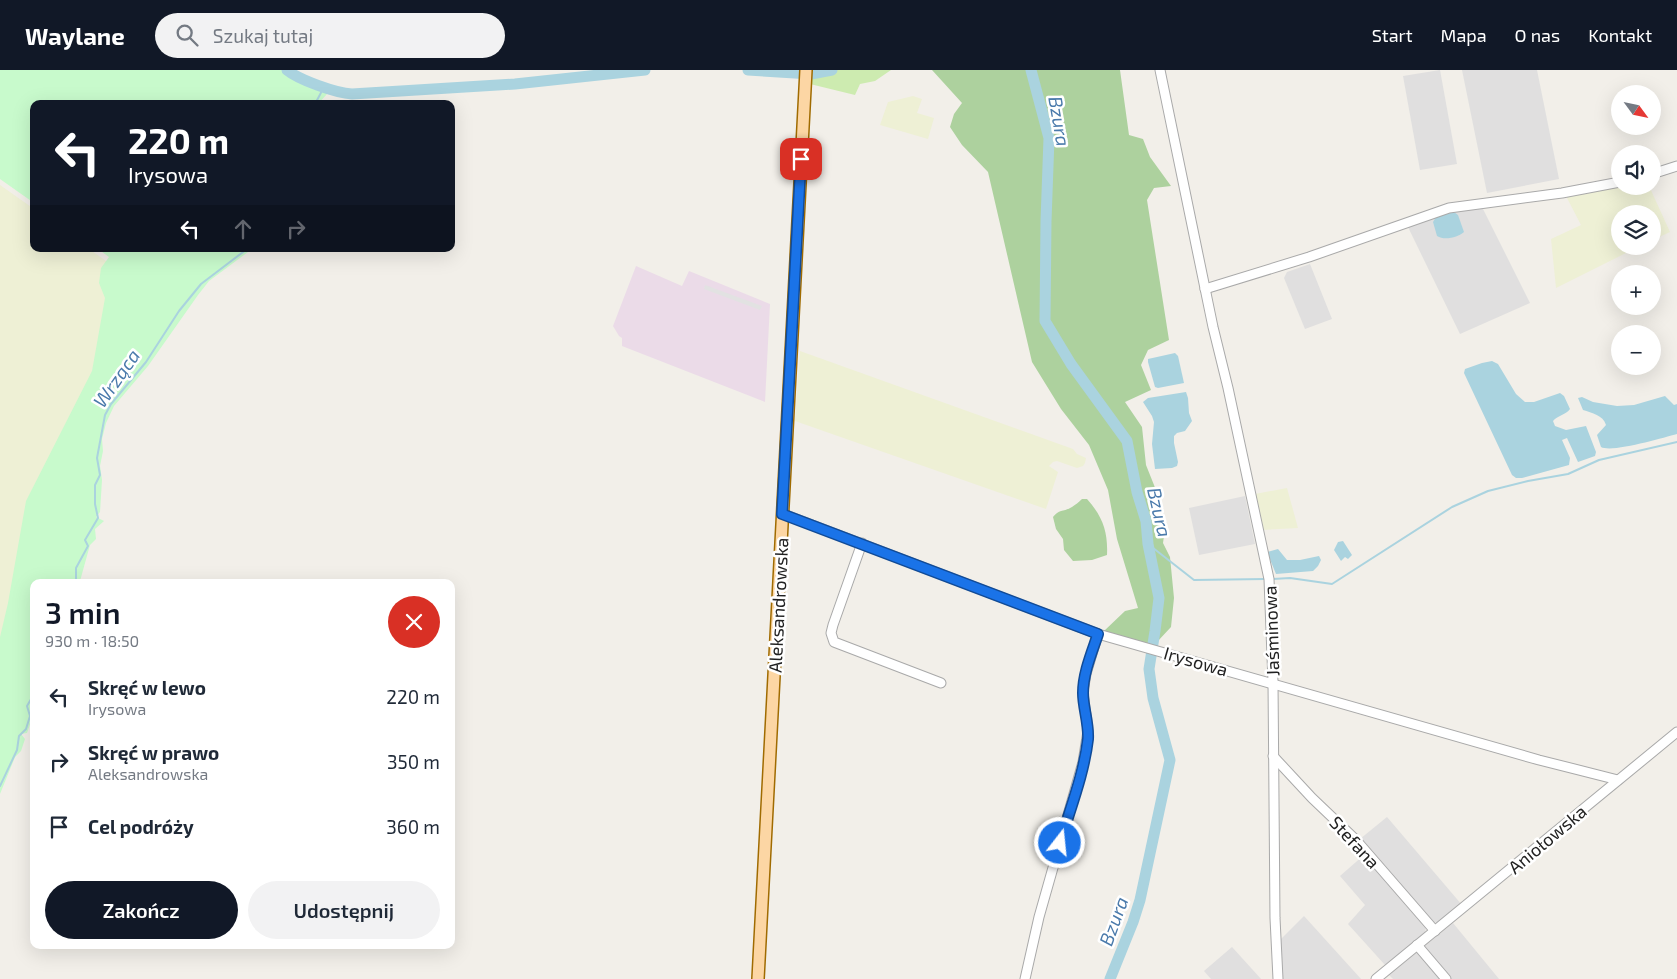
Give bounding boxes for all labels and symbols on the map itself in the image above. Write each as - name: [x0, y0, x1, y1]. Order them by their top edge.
- north arrow: [1611, 85, 1661, 135]
- water label: Bzura: [1044, 94, 1076, 148]
- pin: [780, 138, 822, 180]
- water label: Wrząca: [88, 345, 144, 411]
- water label: Bzura: [1143, 485, 1177, 539]
- street label: Aleksandrowska: [763, 537, 793, 673]
- street label: Jaśminowa: [1258, 585, 1284, 677]
- street label: Irysowa: [1162, 641, 1230, 681]
- street label: Aniołowska: [1503, 800, 1591, 878]
- street label: Stefana: [1325, 811, 1385, 873]
- position arrow: [1033, 816, 1085, 868]
- water label: Bzura: [1094, 893, 1132, 949]

